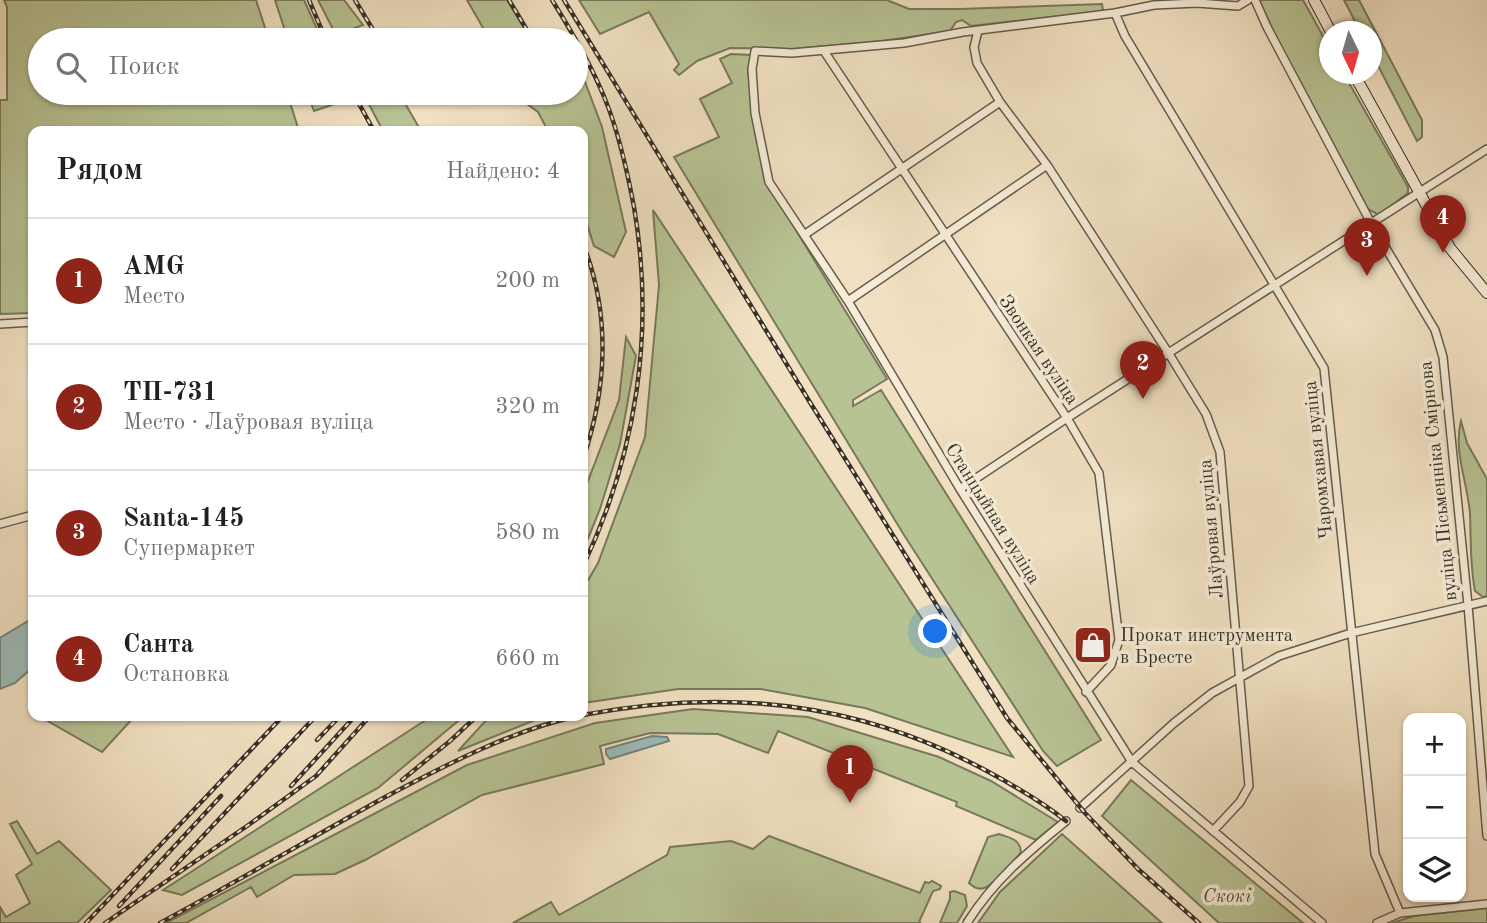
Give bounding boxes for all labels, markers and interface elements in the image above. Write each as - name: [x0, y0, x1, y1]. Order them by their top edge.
- north arrow: [1319, 21, 1382, 84]
- search box: [28, 28, 588, 105]
- icon: search: [52, 48, 90, 86]
- text: Поиск: [108, 54, 180, 80]
- text: Рядом: [56, 156, 143, 186]
- text: Найдено: 4: [446, 160, 560, 183]
- pin: 4: [1420, 195, 1466, 253]
- pin: 3: [1344, 218, 1390, 276]
- text: AMG: [123, 254, 184, 280]
- text: 1: [72, 269, 86, 292]
- text: 200 m: [495, 269, 560, 292]
- text: Место: [123, 285, 185, 308]
- street label: Звонкая вуліца: [994, 292, 1082, 409]
- pin: 2: [1120, 341, 1166, 399]
- street label: вуліца Пісьменніка Смірнова: [1417, 359, 1462, 602]
- street label: Чаромхавая вуліца: [1302, 379, 1337, 540]
- text: ТП-731: [123, 380, 218, 406]
- text: 2: [72, 395, 86, 418]
- text: 320 m: [495, 395, 560, 418]
- text: Место · Лаўровая вуліца: [123, 411, 374, 434]
- street label: Станцыйная вуліца: [941, 440, 1043, 589]
- street label: Лаўровая вуліца: [1197, 458, 1228, 599]
- text: Santa-145: [123, 506, 244, 532]
- text: 3: [72, 521, 86, 544]
- text: 580 m: [495, 521, 560, 544]
- text: Супермаркет: [123, 537, 255, 560]
- your location: [918, 614, 952, 648]
- shop icon: Прокат инструмента в Бресте: [1072, 624, 1114, 666]
- place label: Прокат инструмента в Бресте: [1120, 627, 1294, 668]
- text: Санта: [123, 632, 194, 658]
- text: 4: [72, 647, 86, 670]
- text: 660 m: [495, 647, 560, 670]
- text: Остановка: [123, 663, 229, 686]
- map controls: [1403, 713, 1466, 902]
- button: +: [1403, 713, 1466, 776]
- pin: 1: [827, 745, 873, 803]
- button: −: [1403, 776, 1466, 839]
- button: layers: [1403, 839, 1466, 902]
- park label: Скокі: [1203, 888, 1252, 907]

